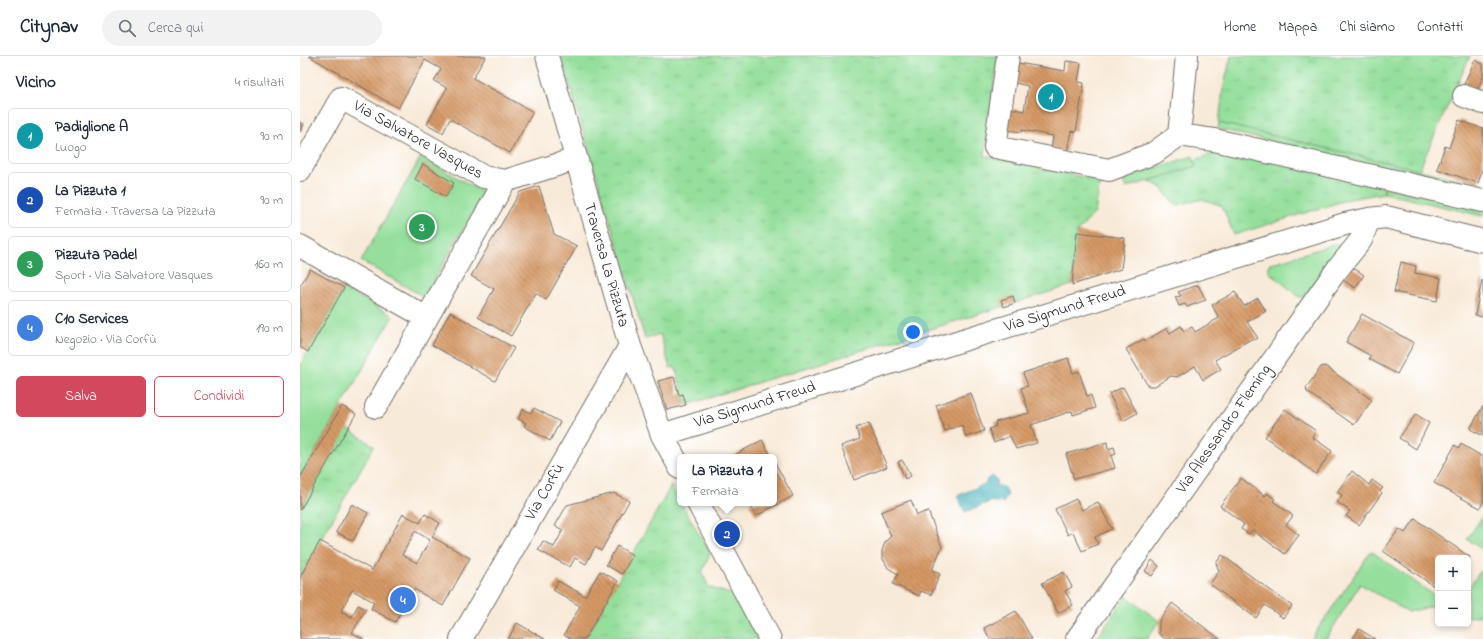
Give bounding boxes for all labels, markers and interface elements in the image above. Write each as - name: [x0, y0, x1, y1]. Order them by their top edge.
- search box: [102, 10, 382, 46]
- text: Citynav: [20, 14, 78, 41]
- icon: search: [116, 17, 138, 39]
- text: Cerca qui: [148, 17, 203, 39]
- text: Home: [1224, 17, 1256, 38]
- text: Mappa: [1278, 17, 1317, 38]
- text: Chi siamo: [1339, 17, 1395, 38]
- text: Contatti: [1417, 17, 1463, 38]
- text: Vicino: [16, 70, 56, 95]
- text: 4 risultati: [235, 73, 284, 92]
- pin: 1: [1038, 82, 1064, 112]
- street label: Via Salvatore Vasques: [348, 94, 487, 186]
- text: Padiglione A: [55, 116, 128, 138]
- text: 1: [28, 127, 32, 146]
- text: 90 m: [260, 127, 283, 146]
- text: Luogo: [55, 138, 87, 157]
- text: La Pizzuta 1: [55, 180, 126, 202]
- text: 2: [27, 191, 33, 210]
- text: 90 m: [260, 191, 283, 210]
- street label: Traversa La Pizzuta: [577, 200, 635, 330]
- text: Fermata · Traversa La Pizzuta: [55, 202, 216, 221]
- pin: 3: [409, 212, 435, 242]
- text: Pizzuta Padel: [55, 244, 137, 266]
- text: 3: [27, 255, 33, 274]
- text: 160 m: [254, 255, 283, 274]
- text: Sport · Via Salvatore Vasques: [55, 266, 213, 285]
- street label: Via Sigmund Freud: [1000, 279, 1129, 339]
- text: C10 Services: [55, 308, 129, 330]
- text: 4: [27, 319, 33, 338]
- text: 190 m: [256, 319, 283, 338]
- your location: [903, 322, 923, 342]
- text: Negozio · Via Corfù: [55, 330, 157, 349]
- street label: Via Alessandro Fleming: [1170, 359, 1278, 499]
- street label: Via Sigmund Freud: [690, 375, 819, 435]
- button: Salva: [16, 376, 146, 417]
- button: Condividi: [154, 376, 284, 417]
- popup: [677, 454, 777, 506]
- street label: Via Corfù: [518, 459, 571, 526]
- text: La Pizzuta 1: [692, 460, 762, 482]
- text: Fermata: [692, 482, 738, 501]
- pin: 2: [714, 519, 740, 549]
- map controls: [1435, 555, 1471, 627]
- button: +: [1435, 555, 1471, 591]
- pin: 4: [390, 585, 416, 615]
- button: −: [1435, 591, 1471, 627]

